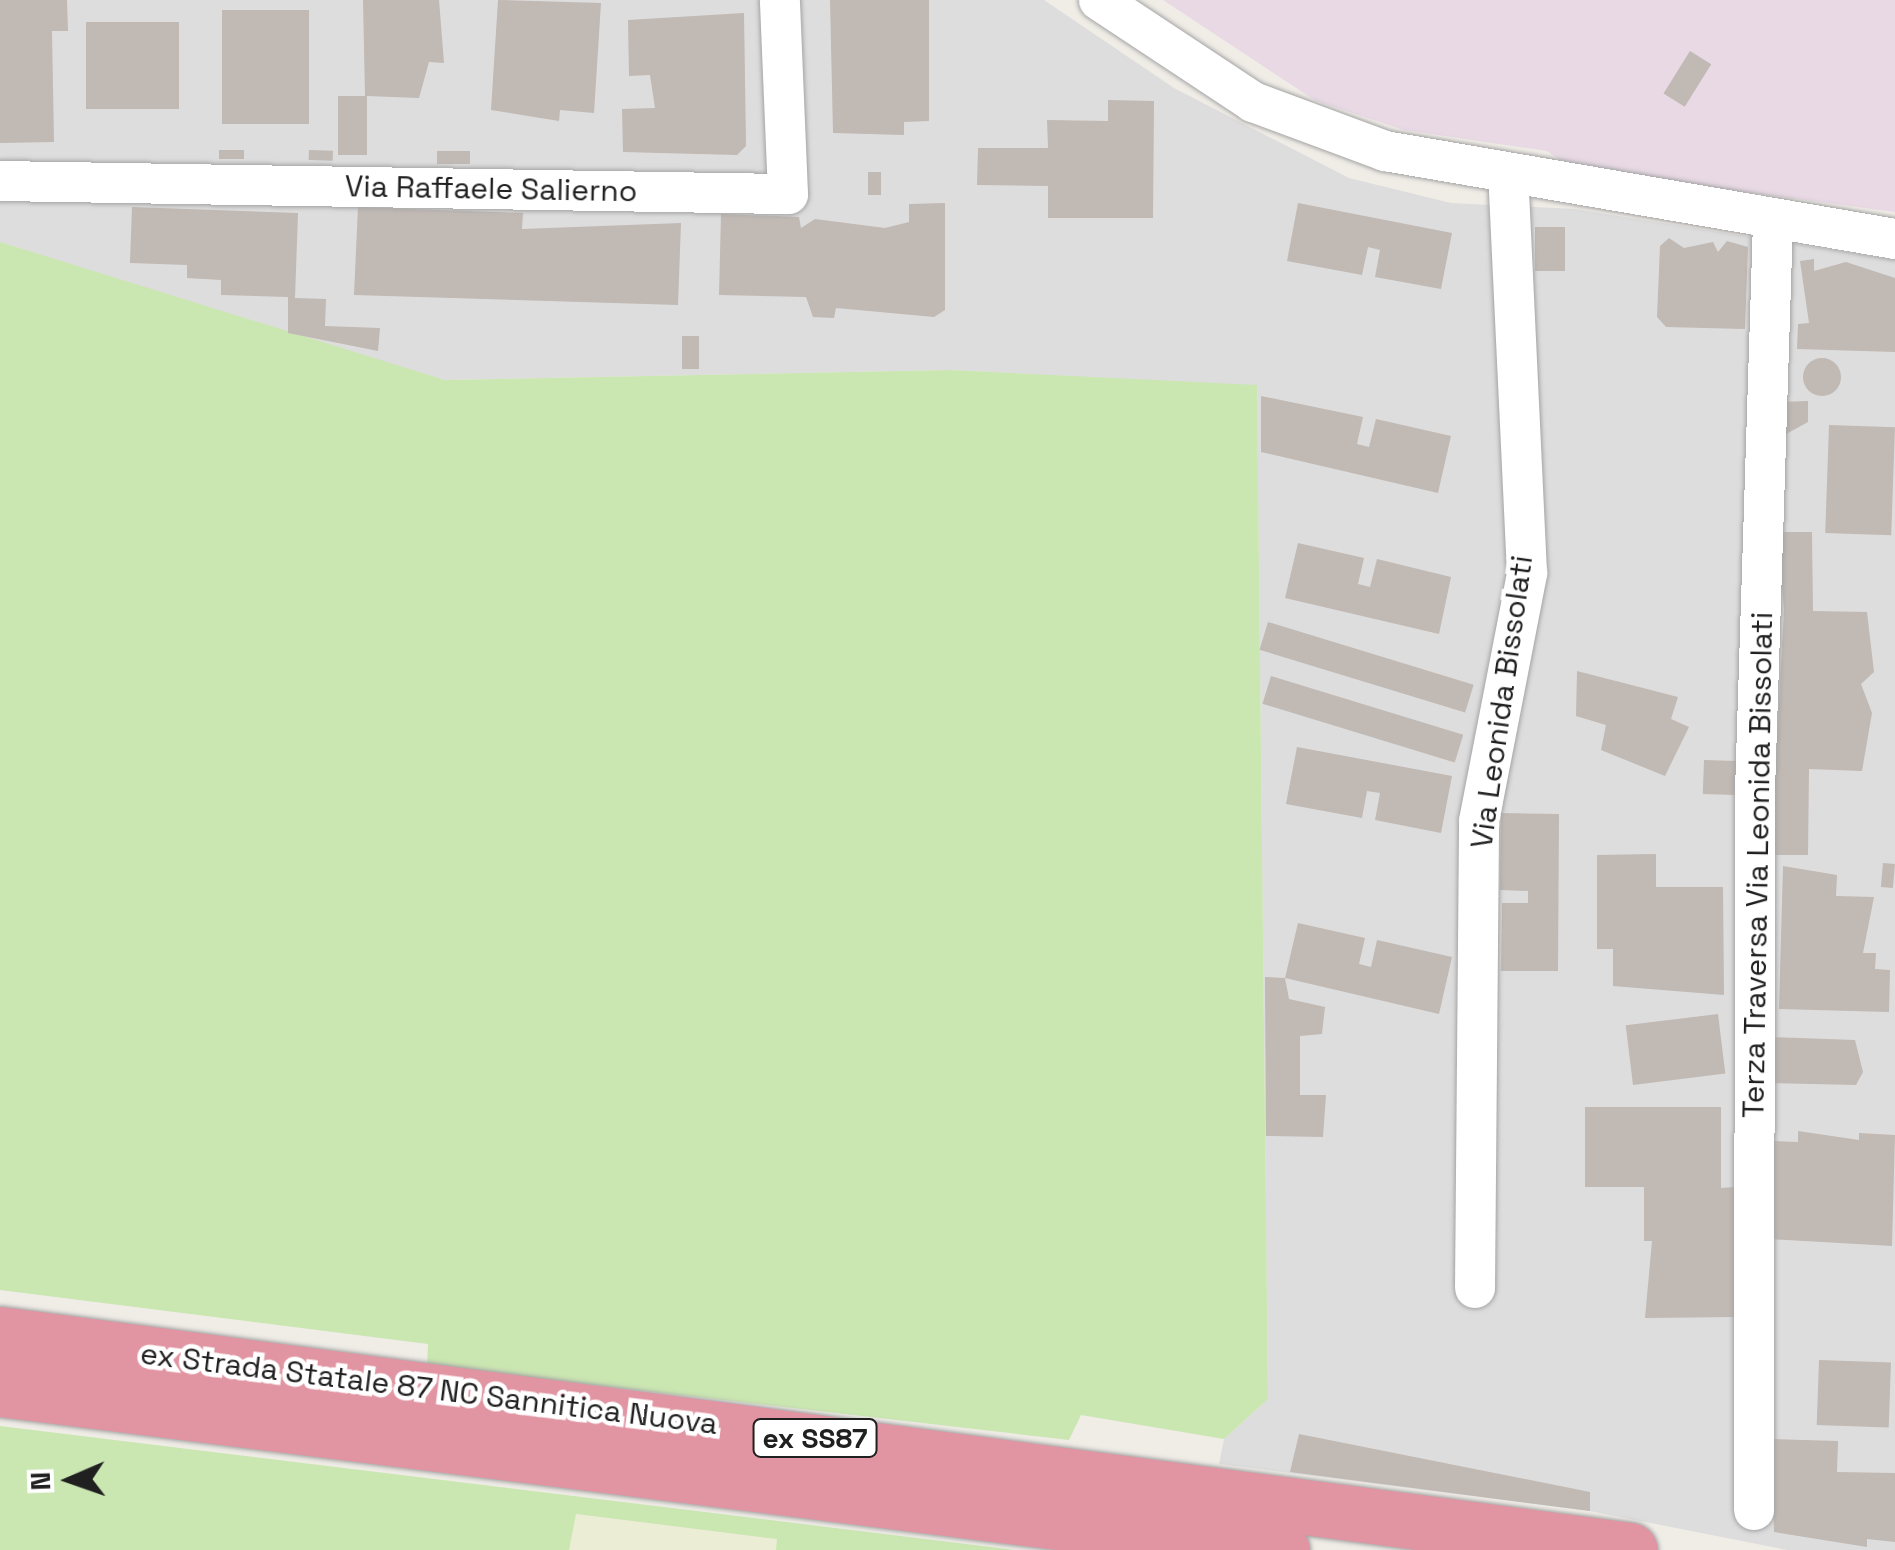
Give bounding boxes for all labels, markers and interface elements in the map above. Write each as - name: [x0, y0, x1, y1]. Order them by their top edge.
- street label: Via Raffaele Salierno: [344, 168, 638, 210]
- street label: Via Leonida Bissolati: [1464, 553, 1540, 851]
- street label: Terza Traversa Via Leonida Bissolati: [1736, 611, 1780, 1119]
- street label: ex Strada Statale 87 NC Sannitica Nuova: [138, 1336, 720, 1442]
- road number: ex SS87: [752, 1415, 878, 1461]
- north arrow: [20, 1430, 120, 1530]
- text: N: [22, 1471, 58, 1491]

